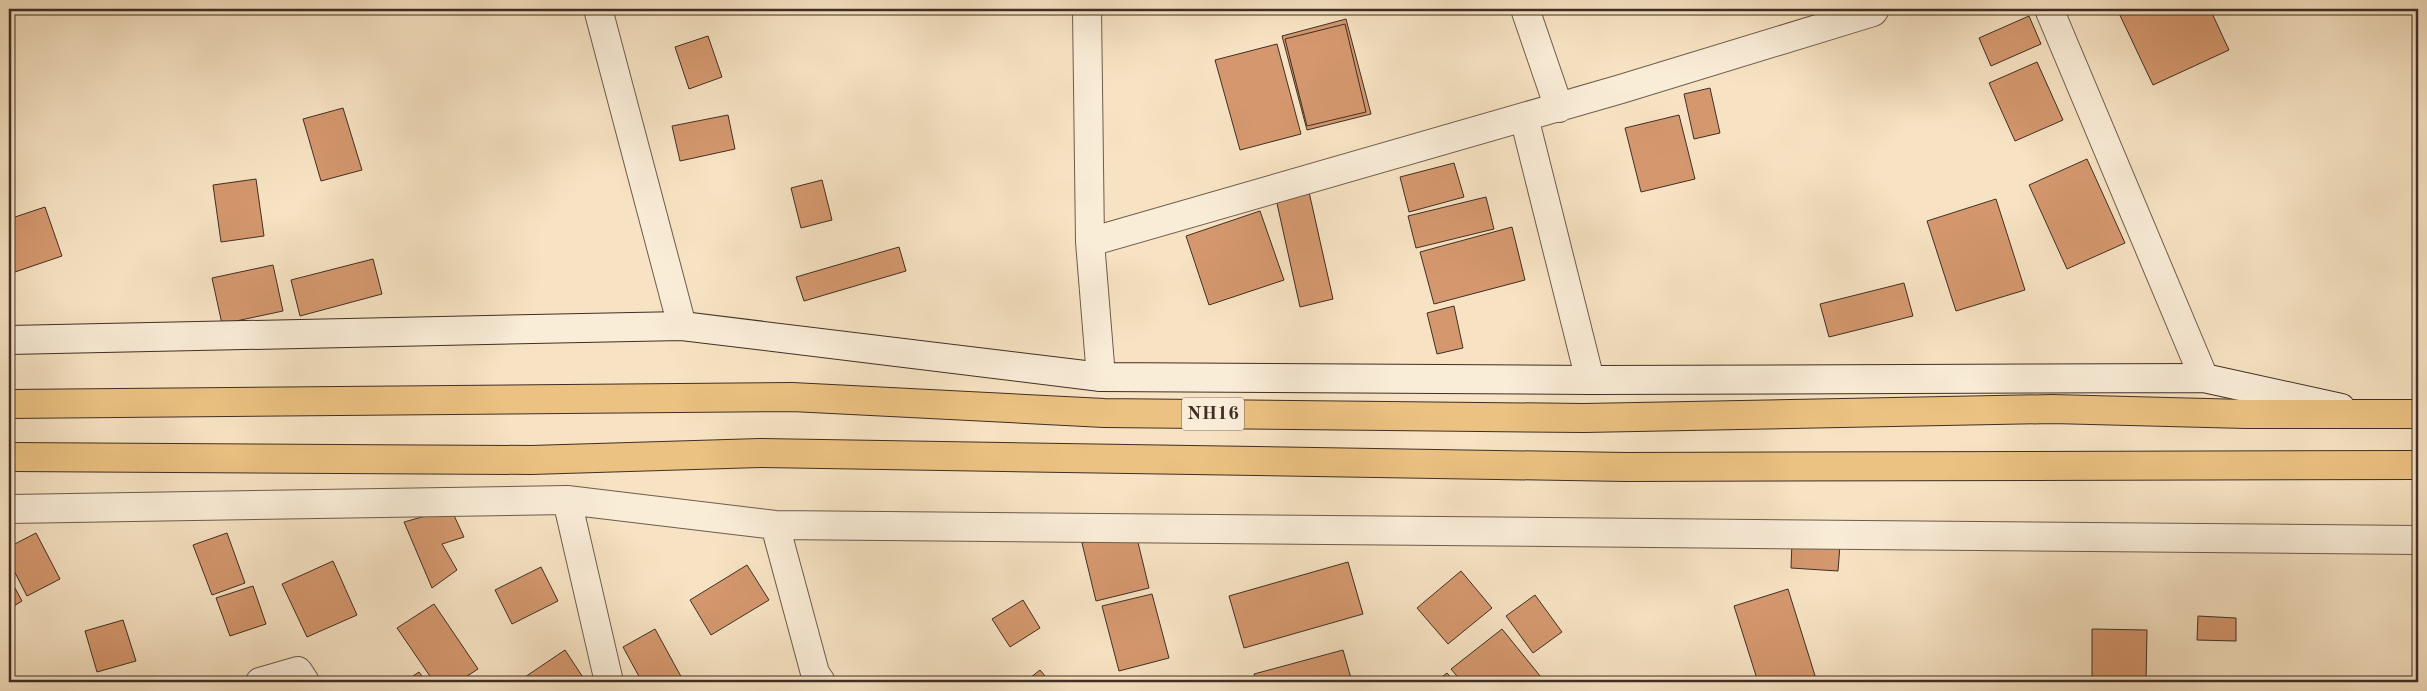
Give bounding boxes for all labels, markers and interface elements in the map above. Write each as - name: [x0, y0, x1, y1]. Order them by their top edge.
- road number: NH16: [1182, 398, 1244, 430]

